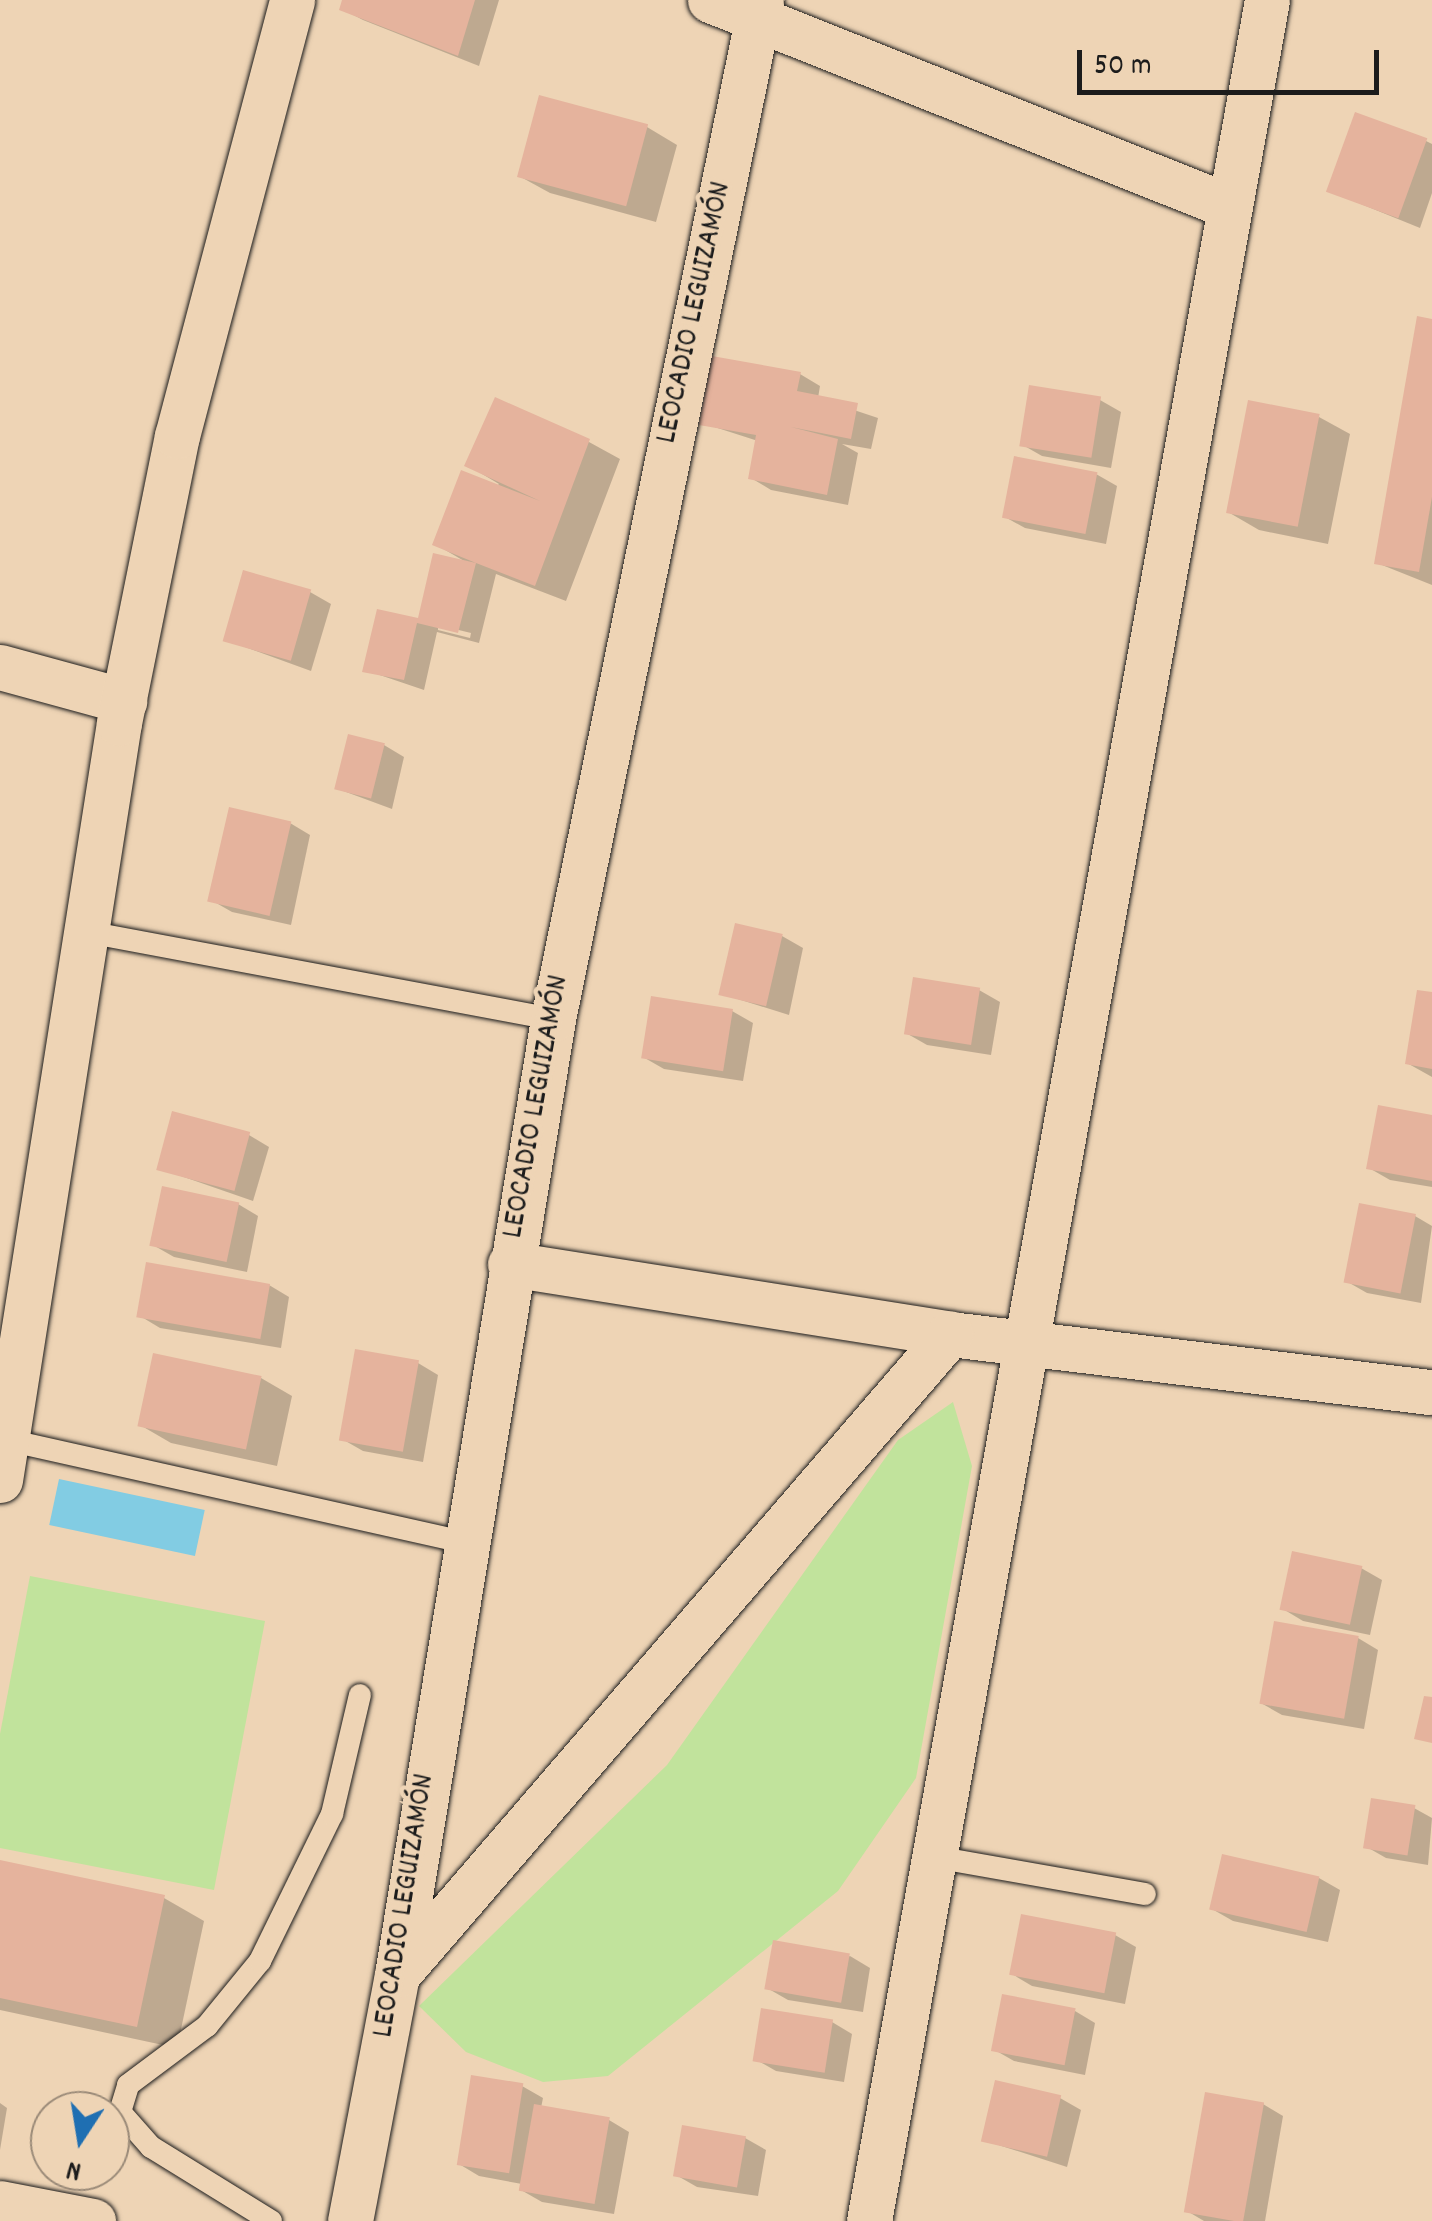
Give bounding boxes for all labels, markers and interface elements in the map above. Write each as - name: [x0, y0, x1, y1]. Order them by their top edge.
- scale bar: [1082, 30, 1384, 92]
- text: 50 m: [1094, 46, 1152, 89]
- street label: LEOCADIO LEGUIZAMÓN: [651, 179, 741, 447]
- street label: LEOCADIO LEGUIZAMÓN: [497, 973, 579, 1241]
- street label: LEOCADIO LEGUIZAMÓN: [367, 1772, 445, 2040]
- north arrow: [30, 2091, 130, 2191]
- text: N: [63, 2147, 85, 2189]

